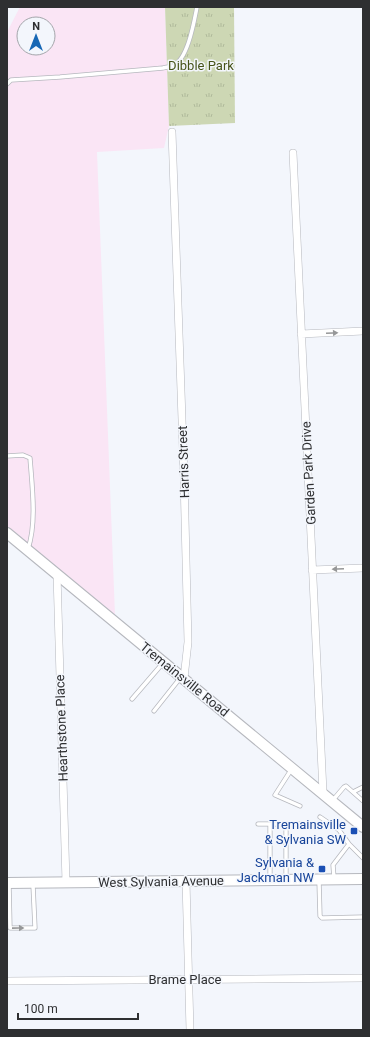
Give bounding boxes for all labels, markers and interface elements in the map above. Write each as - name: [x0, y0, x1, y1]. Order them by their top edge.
- north arrow: [16, 16, 56, 56]
- text: N: [32, 20, 40, 33]
- park label: Dibble Park: [168, 58, 234, 73]
- one-way arrow: [326, 329, 338, 336]
- street label: Garden Park Drive: [298, 421, 319, 525]
- street label: Harris Street: [175, 425, 192, 499]
- one-way arrow: [332, 565, 344, 572]
- street label: Tremainsville Road: [137, 639, 232, 720]
- street label: Hearthstone Place: [52, 674, 71, 782]
- place label: Tremainsville & Sylvania SW: [264, 817, 346, 847]
- marker: Tremainsville & Sylvania SW: [349, 826, 359, 836]
- place label: Sylvania & Jackman NW: [237, 855, 315, 885]
- marker: Sylvania & Jackman NW: [317, 864, 327, 874]
- street label: West Sylvania Avenue: [98, 873, 224, 890]
- one-way arrow: [12, 925, 25, 931]
- street label: Brame Place: [149, 972, 222, 987]
- scale bar: [18, 995, 138, 1021]
- text: 100 m: [24, 1002, 58, 1016]

